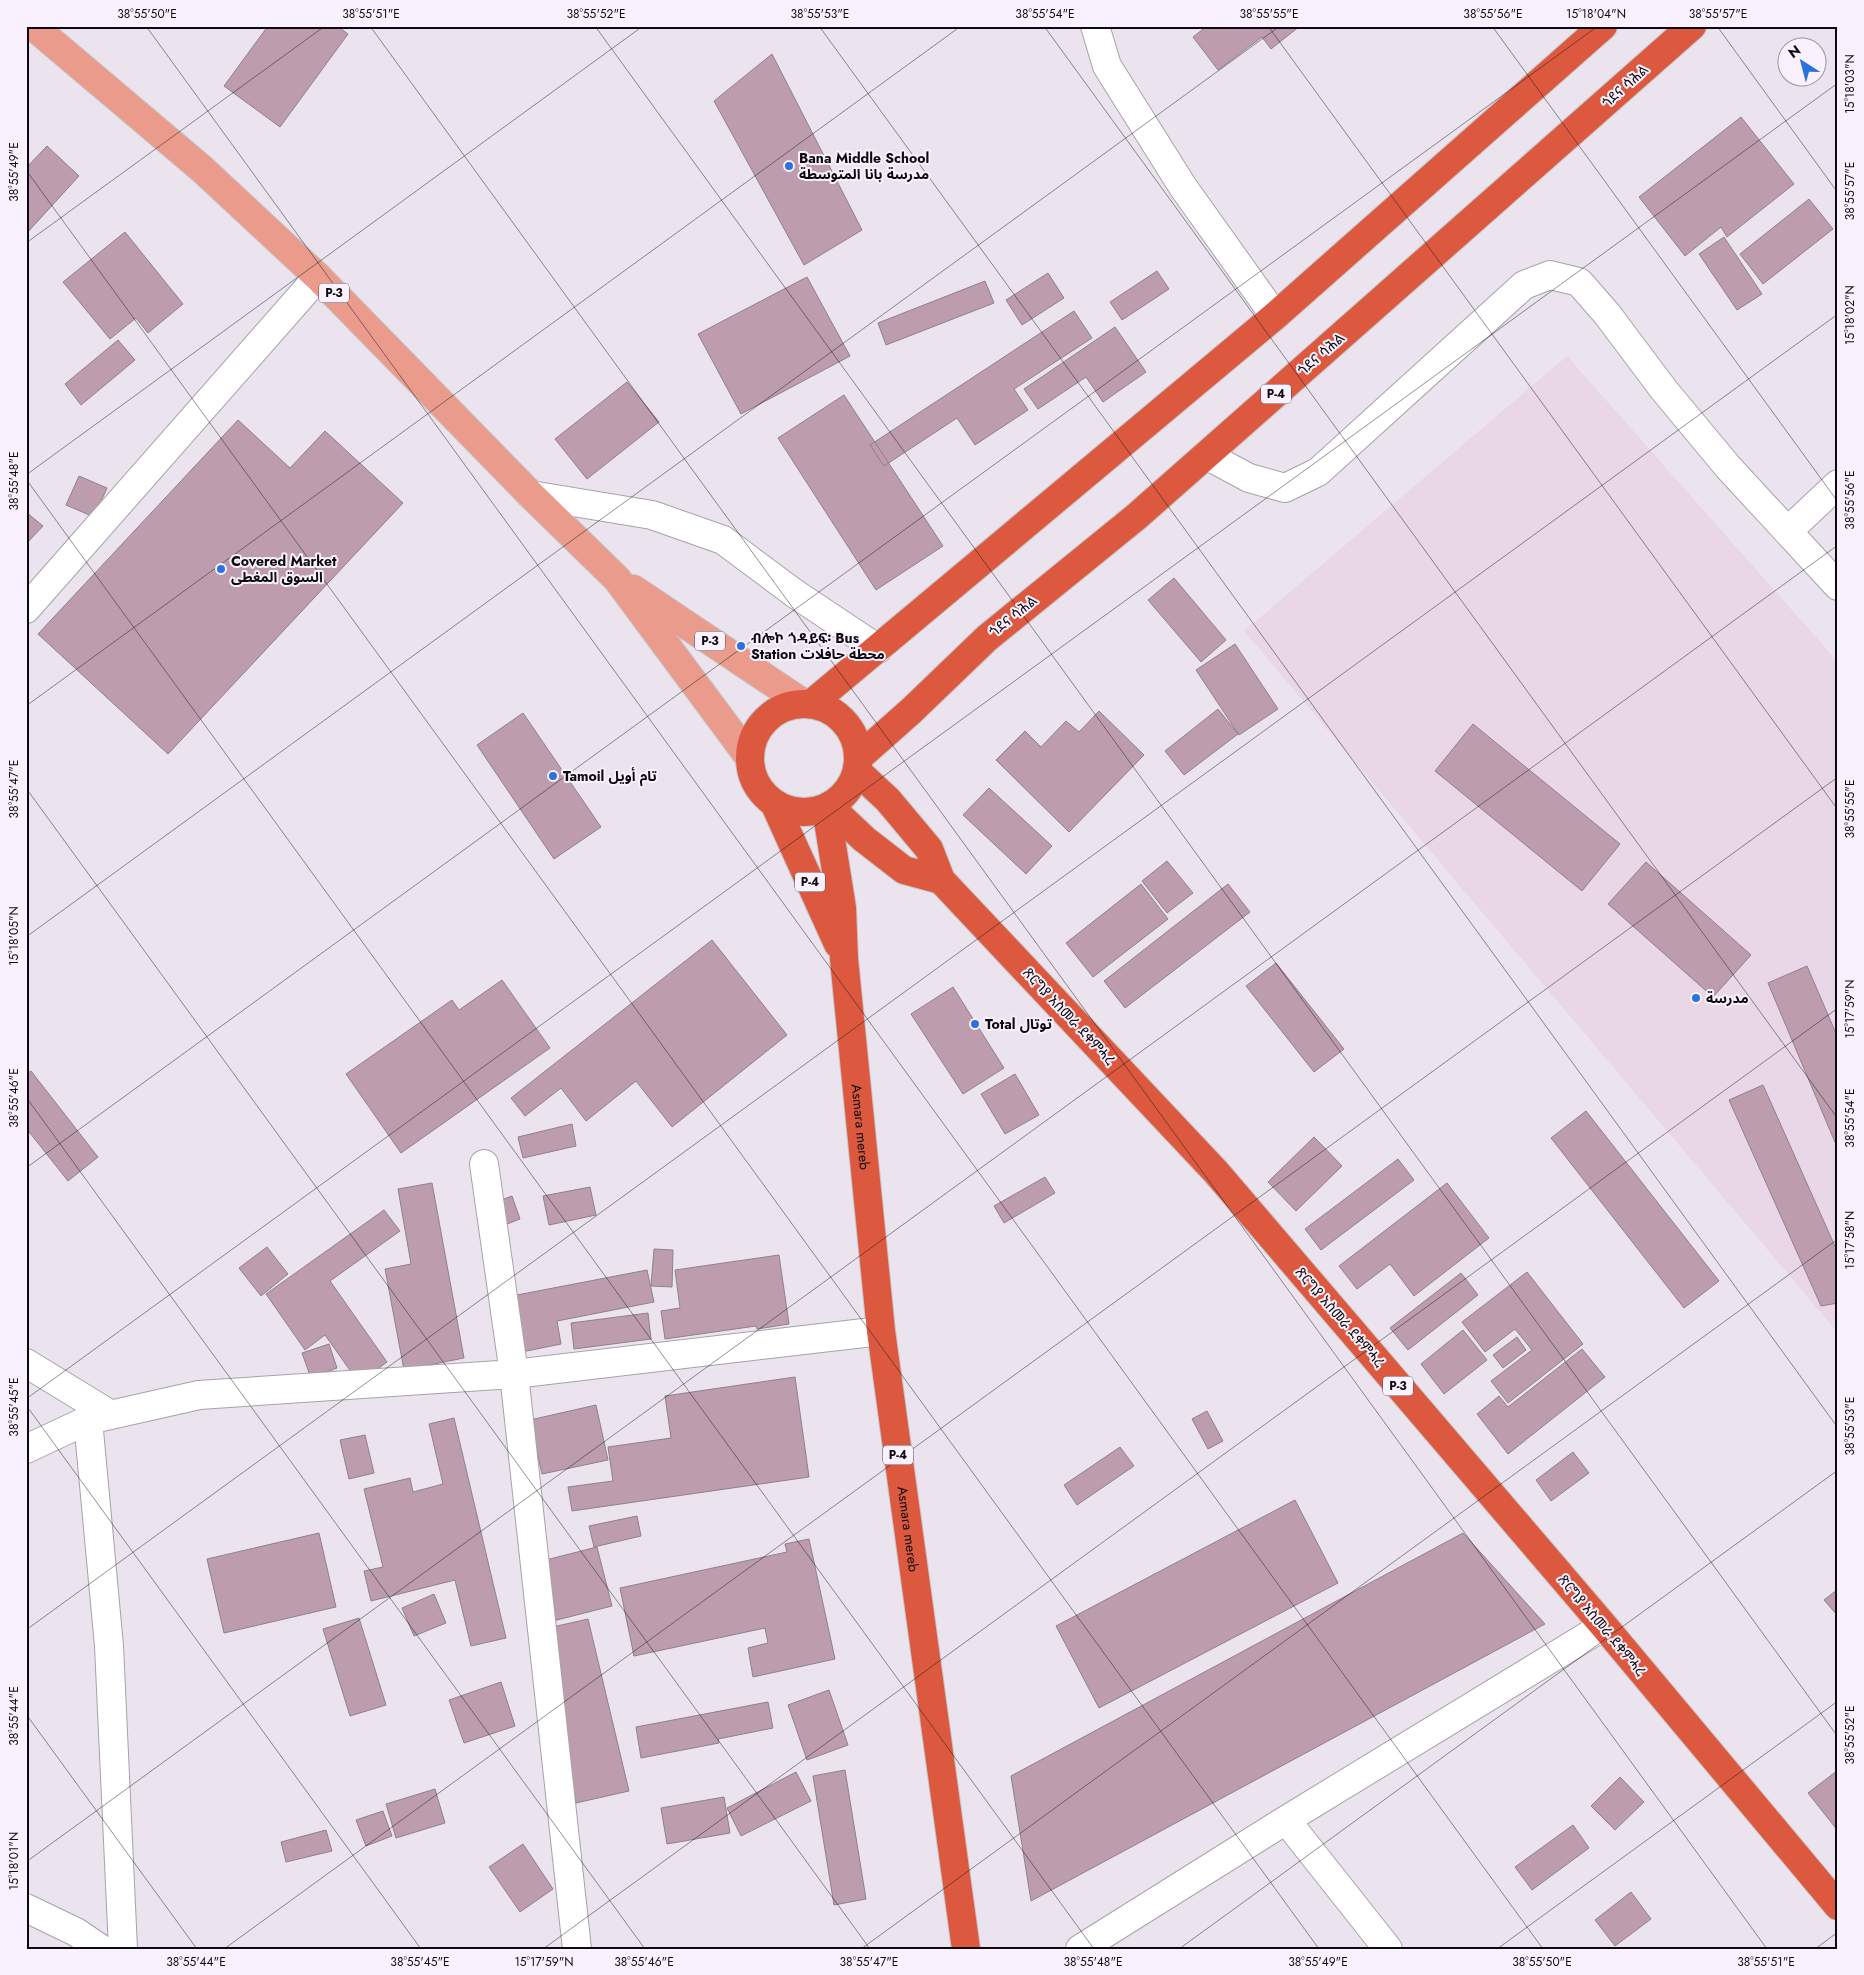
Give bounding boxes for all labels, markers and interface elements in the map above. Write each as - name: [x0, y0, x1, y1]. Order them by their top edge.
- text: 38°55'50"E: [117, 5, 177, 23]
- text: 38°55'51"E: [342, 5, 400, 23]
- text: 38°55'52"E: [566, 5, 626, 23]
- text: 38°55'53"E: [791, 5, 849, 23]
- text: 38°55'54"E: [1015, 5, 1075, 23]
- text: 38°55'55"E: [1239, 5, 1299, 23]
- text: 38°55'56"E: [1463, 5, 1523, 23]
- text: 15°18'04"N: [1566, 5, 1626, 23]
- text: 38°55'57"E: [1689, 5, 1747, 23]
- north arrow: [1776, 38, 1826, 88]
- text: N: [1784, 40, 1805, 63]
- text: 15°18'03"N: [1841, 54, 1859, 114]
- street label: ጎደና ሳሕል: [1597, 59, 1653, 112]
- text: 38°55'49"E: [5, 142, 23, 202]
- place label: Bana Middle School مدرسة بانا المتوسطة: [799, 148, 929, 184]
- marker: Bana Middle School مدرسة بانا المتوسطة: [783, 160, 795, 172]
- text: 38°55'57"E: [1841, 162, 1859, 220]
- road number: P-3: [319, 284, 349, 302]
- text: 15°18'02"N: [1841, 285, 1859, 345]
- street label: ጎደና ሳሕል: [1293, 328, 1349, 380]
- road number: P-4: [1261, 384, 1291, 404]
- text: 38°55'48"E: [5, 451, 23, 511]
- text: 38°55'56"E: [1841, 470, 1859, 530]
- place label: Covered Market السوق المغطى: [231, 551, 337, 587]
- marker: Covered Market السوق المغطى: [215, 563, 227, 575]
- street label: ጎደና ሳሕል: [985, 590, 1042, 641]
- place label: ብሎኮ ጎዳይፍ፡ Bus Station محطة حافلات: [751, 628, 885, 664]
- road number: P-3: [695, 631, 725, 650]
- marker: ብሎኮ ጎዳይፍ፡ Bus Station محطة حافلات: [735, 640, 747, 652]
- text: 38°55'47"E: [5, 760, 23, 818]
- place label: Tamoil تام أويل: [563, 766, 657, 787]
- marker: Tamoil تام أويل: [547, 770, 559, 782]
- text: 38°55'55"E: [1841, 779, 1859, 839]
- road number: P-4: [795, 872, 825, 892]
- text: 15°18'05"N: [5, 906, 23, 966]
- street label: ጽርግያ አስመራ ደቀምሓረ: [1019, 963, 1120, 1069]
- text: 15°17'59"N: [1841, 979, 1859, 1039]
- place label: مدرسة: [1706, 988, 1749, 1008]
- marker: مدرسة: [1690, 992, 1702, 1004]
- place label: Total توتال: [985, 1014, 1052, 1034]
- marker: Total توتال: [969, 1018, 981, 1030]
- text: 38°55'46"E: [5, 1068, 23, 1128]
- street label: Asmara mereb: [846, 1083, 875, 1171]
- text: 38°55'54"E: [1841, 1088, 1859, 1148]
- text: 15°17'58"N: [1841, 1211, 1859, 1269]
- street label: ጽርግያ አስመራ ደቀምሓረ: [1291, 1263, 1389, 1372]
- road number: P-3: [1383, 1376, 1413, 1395]
- text: 38°55'45"E: [5, 1377, 23, 1437]
- text: 38°55'53"E: [1841, 1397, 1859, 1455]
- road number: P-4: [883, 1446, 913, 1464]
- street label: Asmara mereb: [892, 1485, 924, 1573]
- street label: ጽርግያ አስመራ ደቀምሓረ: [1554, 1570, 1651, 1680]
- text: 38°55'44"E: [5, 1686, 23, 1746]
- text: 38°55'52"E: [1841, 1705, 1859, 1765]
- text: 15°18'01"N: [5, 1832, 23, 1890]
- text: 38°55'44"E: [166, 1953, 226, 1971]
- text: 38°55'45"E: [390, 1953, 450, 1971]
- text: 15°17'59"N: [514, 1953, 574, 1971]
- text: 38°55'46"E: [614, 1953, 674, 1971]
- text: 38°55'47"E: [840, 1953, 898, 1971]
- text: 38°55'48"E: [1063, 1953, 1123, 1971]
- text: 38°55'49"E: [1288, 1953, 1348, 1971]
- text: 38°55'50"E: [1512, 1953, 1572, 1971]
- text: 38°55'51"E: [1737, 1953, 1795, 1971]

